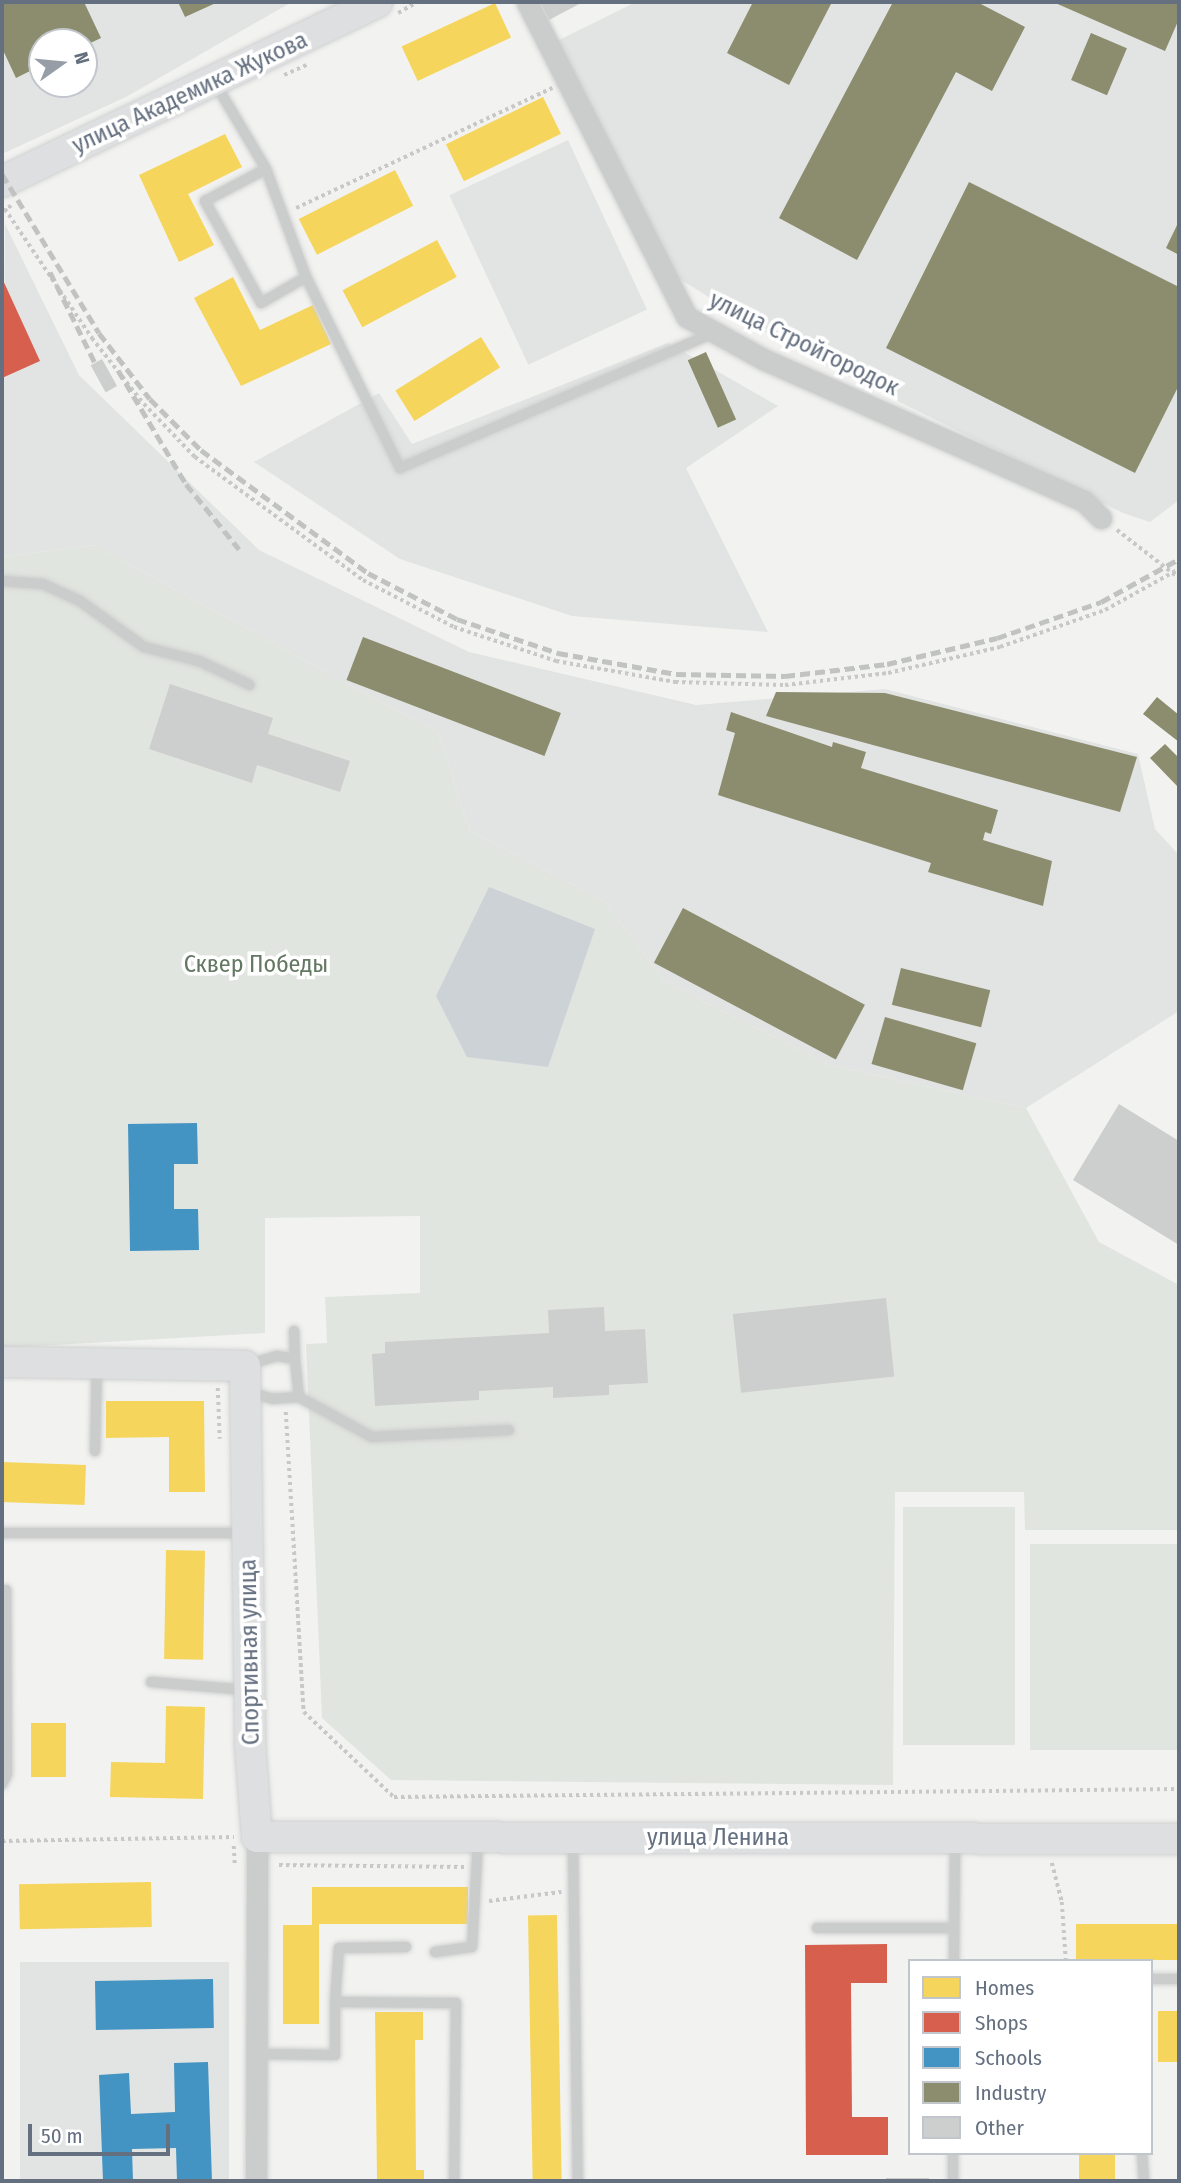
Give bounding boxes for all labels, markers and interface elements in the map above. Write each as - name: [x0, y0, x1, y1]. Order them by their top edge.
- street label: улица Академика Жукова: [68, 26, 312, 160]
- north arrow: [28, 28, 98, 98]
- text: N: [69, 49, 94, 66]
- street label: улица Стройгородок: [705, 286, 903, 402]
- park label: Сквер Победы: [184, 951, 328, 979]
- street label: Спортивная улица: [234, 1559, 266, 1745]
- street label: улица Ленина: [647, 1824, 789, 1852]
- legend: [908, 1959, 1153, 2155]
- text: Homes: [975, 1975, 1034, 2001]
- text: Shops: [975, 2010, 1028, 2036]
- text: Schools: [975, 2045, 1042, 2071]
- text: Industry: [975, 2080, 1046, 2106]
- scale bar: [32, 2110, 173, 2154]
- text: Other: [975, 2115, 1024, 2141]
- text: 50 m: [41, 2123, 83, 2149]

